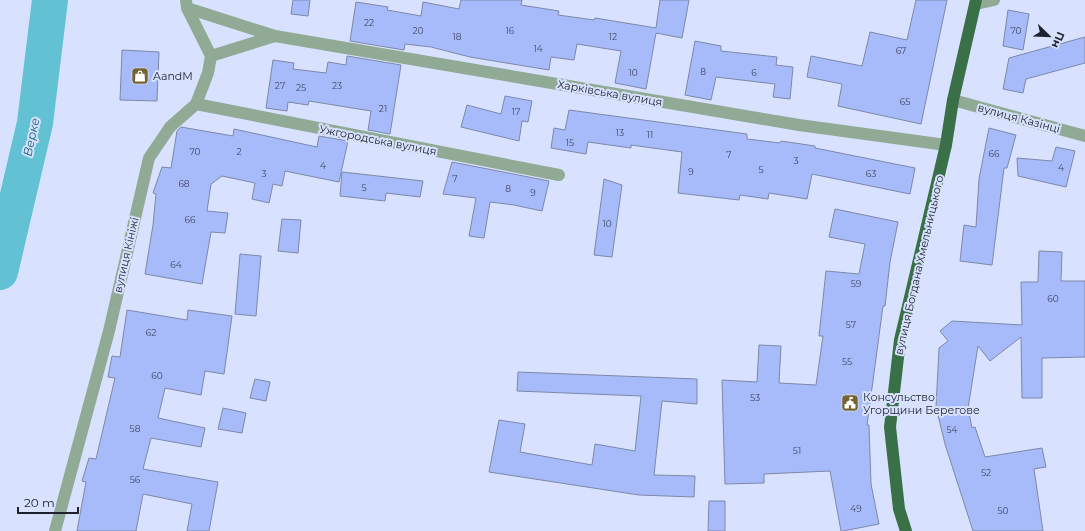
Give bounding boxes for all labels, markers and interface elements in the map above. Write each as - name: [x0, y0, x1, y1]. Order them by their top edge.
- north arrow: [1029, 16, 1069, 56]
- house number: 22: [364, 17, 374, 28]
- house number: 20: [412, 25, 424, 36]
- house number: 16: [506, 25, 515, 36]
- house number: 70: [1010, 25, 1022, 36]
- text: Пн: [1049, 30, 1068, 50]
- house number: 18: [453, 31, 462, 42]
- house number: 12: [609, 31, 617, 42]
- house number: 14: [533, 43, 543, 54]
- house number: 67: [896, 45, 906, 56]
- shop icon: AandM: [130, 66, 150, 86]
- house number: 8: [700, 66, 706, 77]
- house number: 10: [628, 67, 638, 78]
- house number: 6: [751, 67, 757, 78]
- place label: AandM: [153, 69, 193, 83]
- street label: Харківська вулиця: [556, 77, 664, 109]
- house number: 27: [275, 80, 285, 91]
- house number: 23: [332, 80, 342, 91]
- house number: 25: [296, 82, 306, 93]
- house number: 65: [900, 96, 910, 107]
- street label: вулиця Казінці: [976, 100, 1062, 136]
- house number: 21: [379, 103, 387, 114]
- house number: 17: [512, 106, 520, 117]
- water label: Верке: [20, 116, 42, 158]
- street label: Ужгородська вулиця: [318, 122, 438, 158]
- house number: 13: [616, 127, 624, 138]
- house number: 11: [647, 129, 653, 140]
- house number: 15: [566, 137, 574, 148]
- house number: 70: [189, 146, 201, 157]
- house number: 2: [236, 146, 242, 157]
- house number: 66: [989, 148, 1000, 159]
- house number: 7: [726, 149, 732, 160]
- house number: 3: [793, 155, 799, 166]
- house number: 4: [320, 160, 326, 171]
- house number: 4: [1058, 162, 1064, 173]
- house number: 5: [758, 164, 764, 175]
- house number: 9: [688, 166, 694, 177]
- house number: 3: [261, 168, 267, 179]
- house number: 63: [866, 168, 876, 179]
- house number: 7: [452, 173, 458, 184]
- street label: вулиця Богдана Хмельницького: [892, 174, 946, 356]
- house number: 68: [178, 178, 190, 189]
- house number: 5: [361, 182, 367, 193]
- house number: 8: [505, 183, 511, 194]
- house number: 9: [530, 187, 536, 198]
- house number: 66: [185, 214, 196, 225]
- street label: вулиця Кініжі: [110, 216, 142, 294]
- house number: 10: [602, 218, 612, 229]
- house number: 64: [170, 259, 182, 270]
- house number: 59: [851, 278, 862, 289]
- house number: 60: [1047, 293, 1059, 304]
- house number: 57: [846, 319, 856, 330]
- house number: 62: [146, 327, 156, 338]
- house number: 55: [842, 356, 852, 367]
- house number: 60: [151, 370, 163, 381]
- place label: Консульство Угорщини Берегове: [863, 390, 980, 417]
- house number: 53: [750, 392, 760, 403]
- public building icon: Консульство Угорщини Берегове: [840, 393, 860, 413]
- house number: 58: [130, 423, 141, 434]
- house number: 54: [946, 424, 958, 435]
- house number: 51: [793, 445, 801, 456]
- house number: 52: [981, 467, 991, 478]
- house number: 56: [130, 474, 141, 485]
- scale bar: [18, 489, 78, 515]
- text: 20 m: [24, 495, 55, 510]
- house number: 49: [850, 503, 862, 514]
- house number: 50: [997, 505, 1009, 516]

